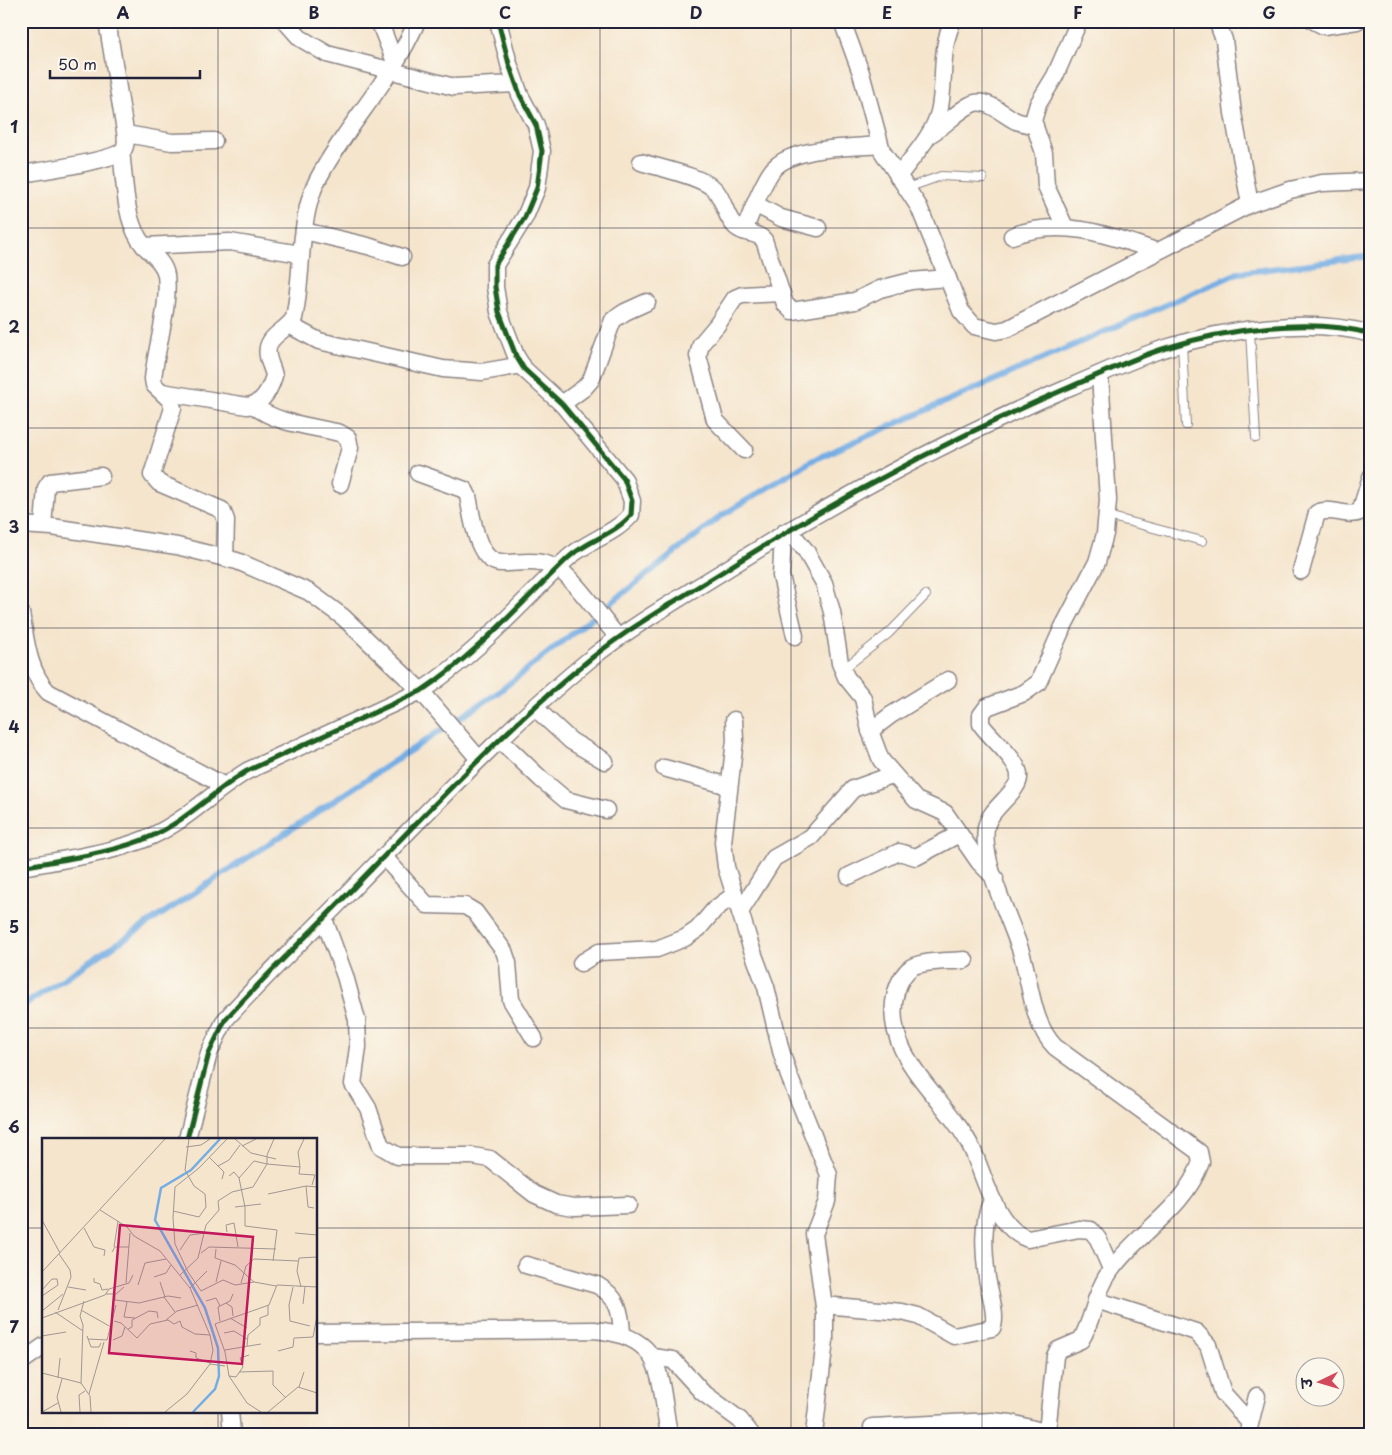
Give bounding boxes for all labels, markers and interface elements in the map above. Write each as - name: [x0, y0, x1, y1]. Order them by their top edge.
- text: A: [117, 0, 130, 24]
- text: B: [309, 0, 320, 24]
- text: C: [499, 0, 511, 24]
- text: D: [690, 0, 702, 24]
- text: E: [882, 0, 892, 24]
- text: F: [1073, 0, 1083, 24]
- text: G: [1262, 0, 1276, 24]
- scale bar: [50, 48, 200, 80]
- text: 50 m: [58, 52, 97, 75]
- text: 1: [10, 114, 18, 138]
- text: 2: [8, 314, 20, 338]
- text: 3: [9, 514, 19, 538]
- text: 4: [9, 714, 20, 738]
- text: 5: [9, 914, 19, 938]
- text: 6: [8, 1114, 20, 1138]
- inset map: [42, 1138, 318, 1412]
- text: 7: [9, 1314, 19, 1338]
- north arrow: [1294, 1358, 1344, 1408]
- text: उ: [1296, 1376, 1318, 1391]

